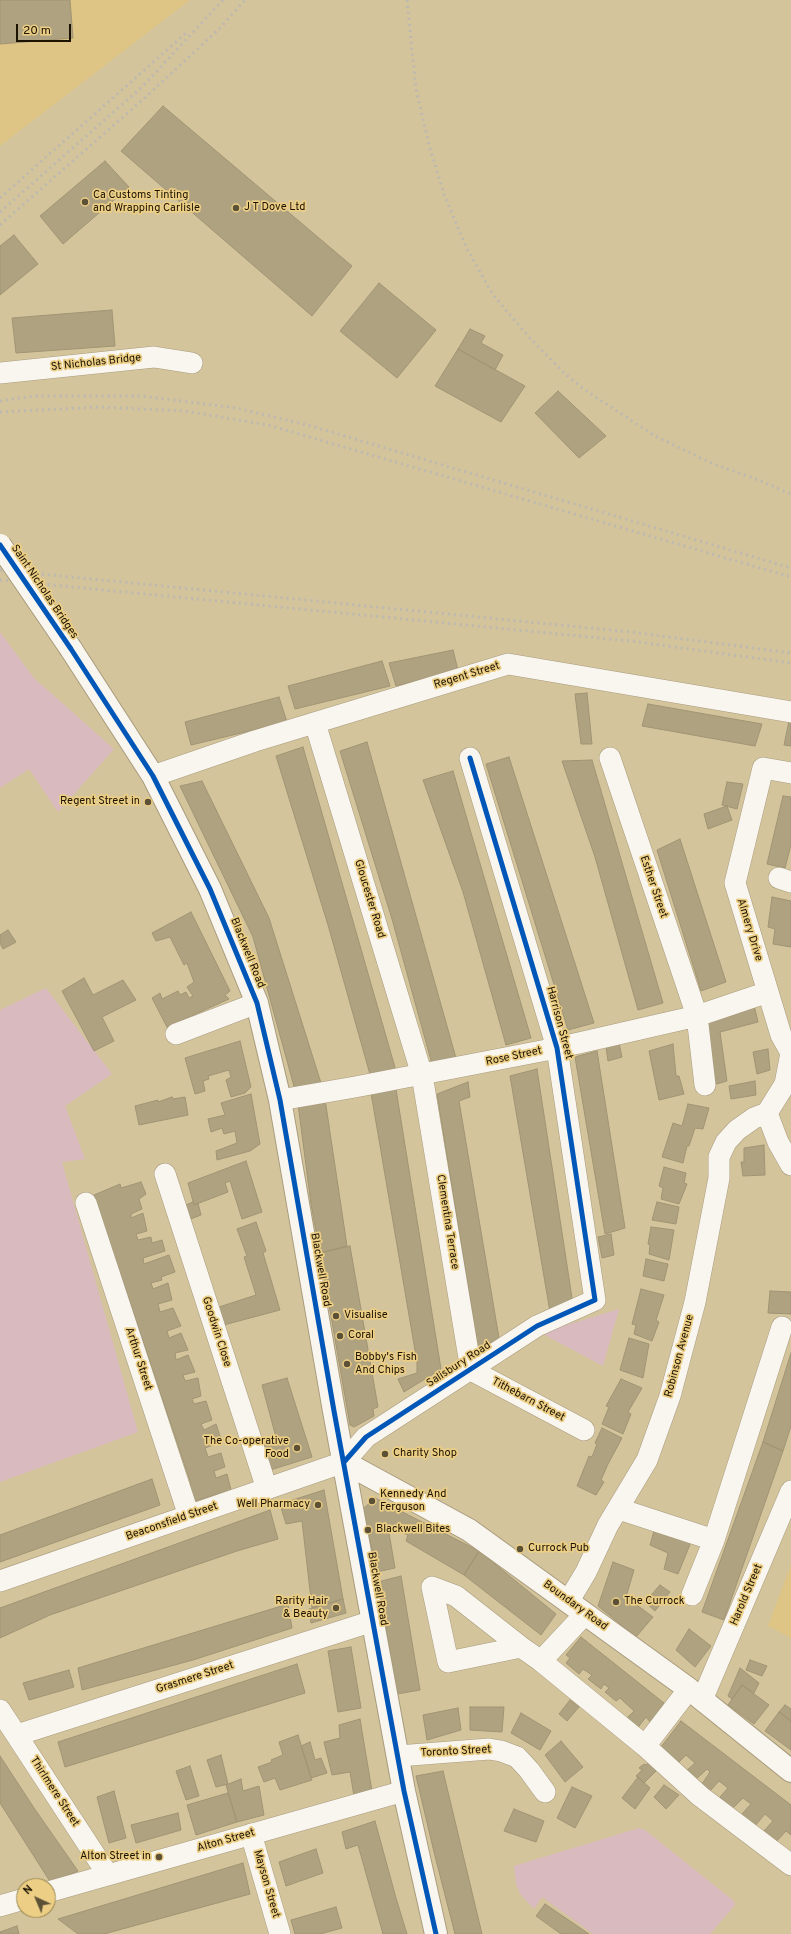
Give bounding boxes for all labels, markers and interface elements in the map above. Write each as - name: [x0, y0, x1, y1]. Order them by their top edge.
- scale bar: [18, 16, 73, 42]
- text: 20 m: [23, 23, 51, 39]
- place label: Ca Customs Tinting and Wrapping Carlisle: [93, 189, 200, 215]
- marker: Ca Customs Tinting and Wrapping Carlisle: [80, 197, 90, 207]
- place label: J T Dove Ltd: [244, 201, 305, 215]
- marker: J T Dove Ltd: [231, 203, 241, 213]
- street label: St Nicholas Bridge: [50, 352, 142, 374]
- street label: Saint Nicholas Bridges: [8, 543, 80, 641]
- street label: Regent Street: [432, 660, 502, 692]
- place label: Regent Street in: [60, 795, 140, 809]
- marker: Regent Street in: [143, 797, 153, 807]
- street label: Esther Street: [636, 854, 670, 920]
- street label: Gloucester Road: [351, 858, 387, 940]
- street label: Almery Drive: [733, 897, 765, 963]
- street label: Blackwell Road: [227, 916, 267, 990]
- street label: Harrison Street: [543, 985, 575, 1061]
- street label: Rose Street: [485, 1045, 543, 1069]
- street label: Clementina Terrace: [433, 1174, 461, 1270]
- street label: Blackwell Road: [307, 1232, 333, 1308]
- street label: Goodwin Close: [198, 1295, 234, 1369]
- place label: Visualise: [344, 1309, 388, 1323]
- marker: Visualise: [331, 1311, 341, 1321]
- street label: Robinson Avenue: [663, 1313, 697, 1399]
- street label: Arthur Street: [122, 1326, 154, 1392]
- place label: Coral: [348, 1329, 374, 1343]
- marker: Coral: [335, 1331, 345, 1341]
- street label: Salisbury Road: [424, 1339, 494, 1391]
- place label: Bobby's Fish And Chips: [355, 1351, 417, 1377]
- marker: Bobby's Fish And Chips: [342, 1359, 352, 1369]
- street label: Tithebarn Street: [489, 1375, 567, 1425]
- place label: The Co-operative Food: [203, 1435, 289, 1461]
- marker: The Co-operative Food: [292, 1443, 302, 1453]
- place label: Charity Shop: [393, 1447, 457, 1461]
- marker: Charity Shop: [380, 1449, 390, 1459]
- place label: Kennedy And Ferguson: [380, 1488, 446, 1514]
- marker: Kennedy And Ferguson: [367, 1496, 377, 1506]
- place label: Well Pharmacy: [237, 1498, 310, 1512]
- street label: Beaconsfield Street: [124, 1500, 220, 1544]
- marker: Well Pharmacy: [313, 1500, 323, 1510]
- place label: Blackwell Bites: [376, 1523, 450, 1537]
- marker: Blackwell Bites: [363, 1525, 373, 1535]
- place label: Currock Pub: [528, 1542, 589, 1556]
- marker: Currock Pub: [515, 1544, 525, 1554]
- street label: Blackwell Road: [364, 1551, 390, 1627]
- street label: Harold Street: [728, 1562, 766, 1628]
- street label: Boundary Road: [540, 1578, 610, 1634]
- place label: Rarity Hair & Beauty: [275, 1595, 328, 1621]
- place label: The Currock: [624, 1595, 685, 1609]
- marker: The Currock: [611, 1597, 621, 1607]
- marker: Rarity Hair & Beauty: [331, 1603, 341, 1613]
- street label: Grasmere Street: [155, 1659, 235, 1697]
- street label: Toronto Street: [420, 1744, 492, 1760]
- street label: Thirlmere Street: [26, 1755, 82, 1829]
- street label: Alton Street: [196, 1826, 256, 1856]
- street label: Mayson Street: [250, 1849, 282, 1919]
- place label: Alton Street in: [80, 1850, 151, 1864]
- marker: Alton Street in: [154, 1852, 164, 1862]
- north arrow: [16, 1878, 56, 1918]
- text: N: [21, 1882, 36, 1898]

